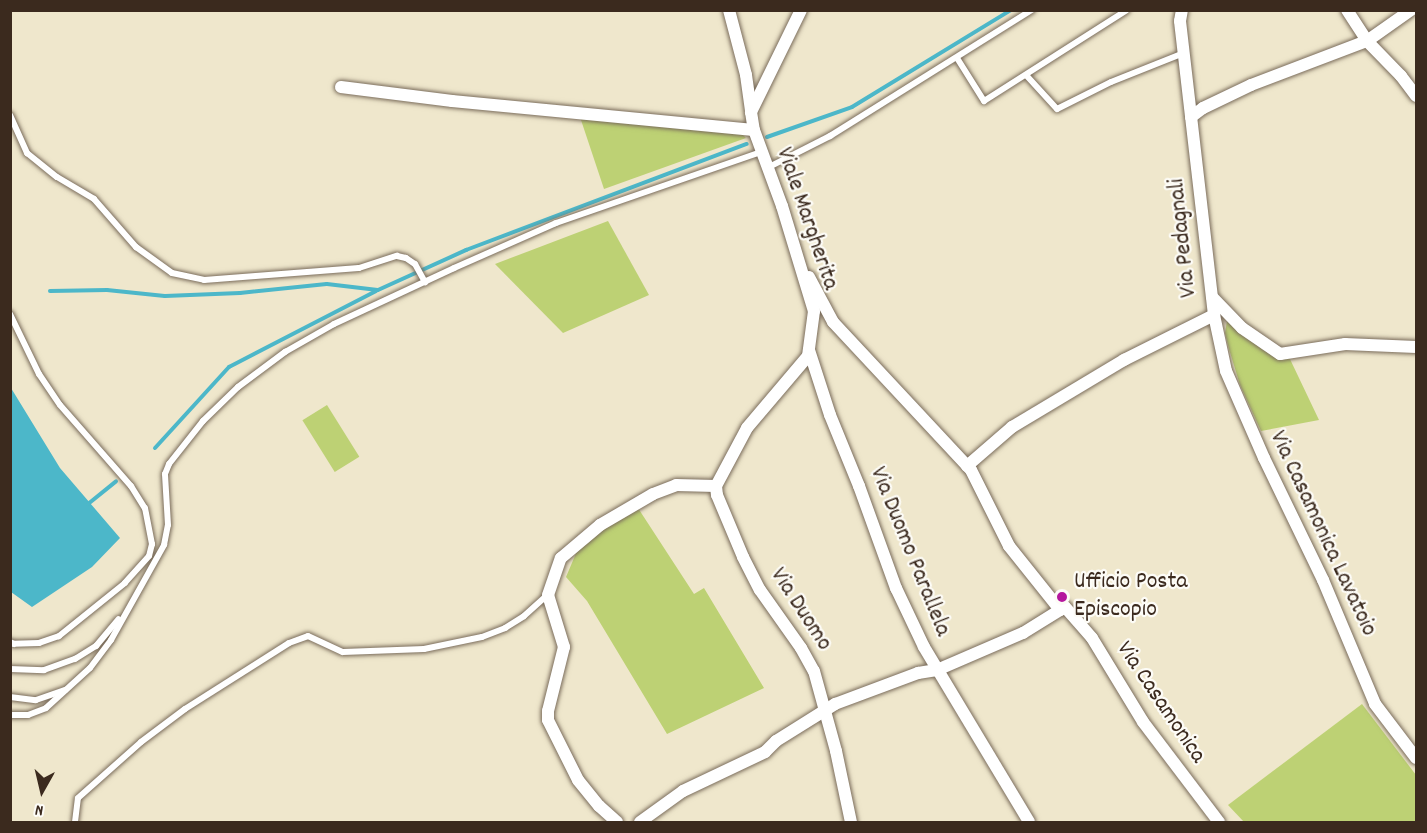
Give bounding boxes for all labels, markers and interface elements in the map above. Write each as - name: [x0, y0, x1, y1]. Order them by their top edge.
- street label: Viale Margherita: [768, 144, 844, 294]
- street label: Via Pedagnali: [1163, 177, 1205, 299]
- street label: Via Casamonica Lavatoio: [1262, 427, 1382, 641]
- street label: Via Duomo Parallela: [862, 463, 956, 641]
- street label: Via Duomo: [763, 563, 837, 657]
- place label: Ufficio Posta Episcopio: [1074, 569, 1188, 625]
- marker: Ufficio Posta Episcopio: [1055, 590, 1069, 604]
- street label: Via Casamonica: [1109, 637, 1211, 769]
- north arrow: [12, 761, 72, 821]
- text: N: [34, 797, 45, 821]

